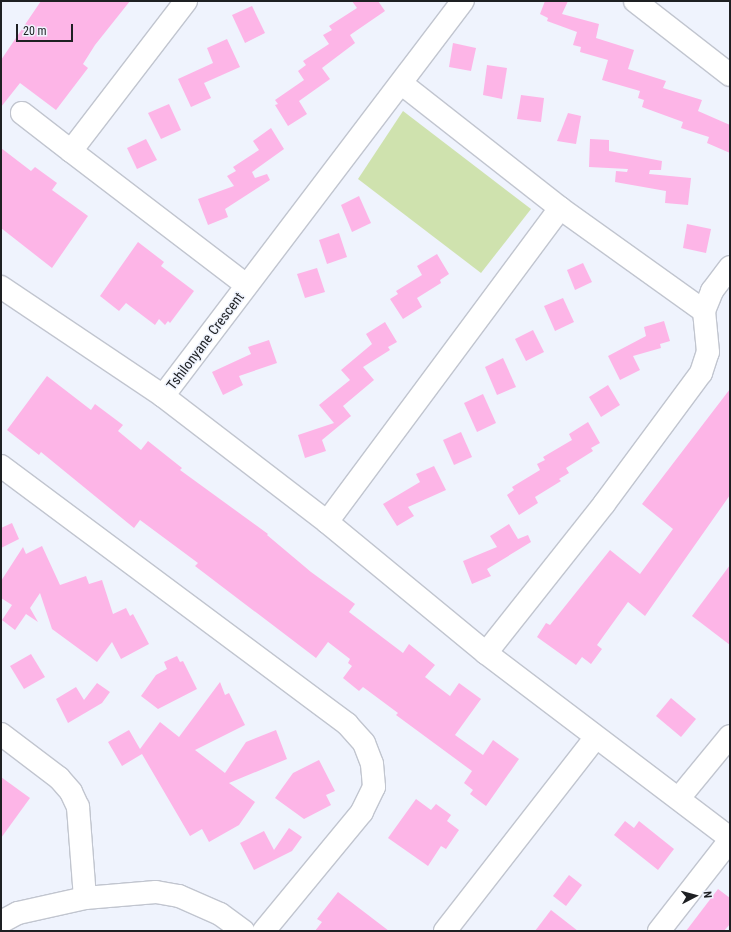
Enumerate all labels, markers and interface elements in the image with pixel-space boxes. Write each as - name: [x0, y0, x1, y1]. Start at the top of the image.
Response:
- scale bar: [18, 16, 75, 42]
- text: 20 m: [23, 24, 47, 38]
- street label: Tshilonyane Crescent: [163, 289, 247, 393]
- north arrow: [675, 876, 715, 916]
- text: N: [701, 891, 714, 899]

